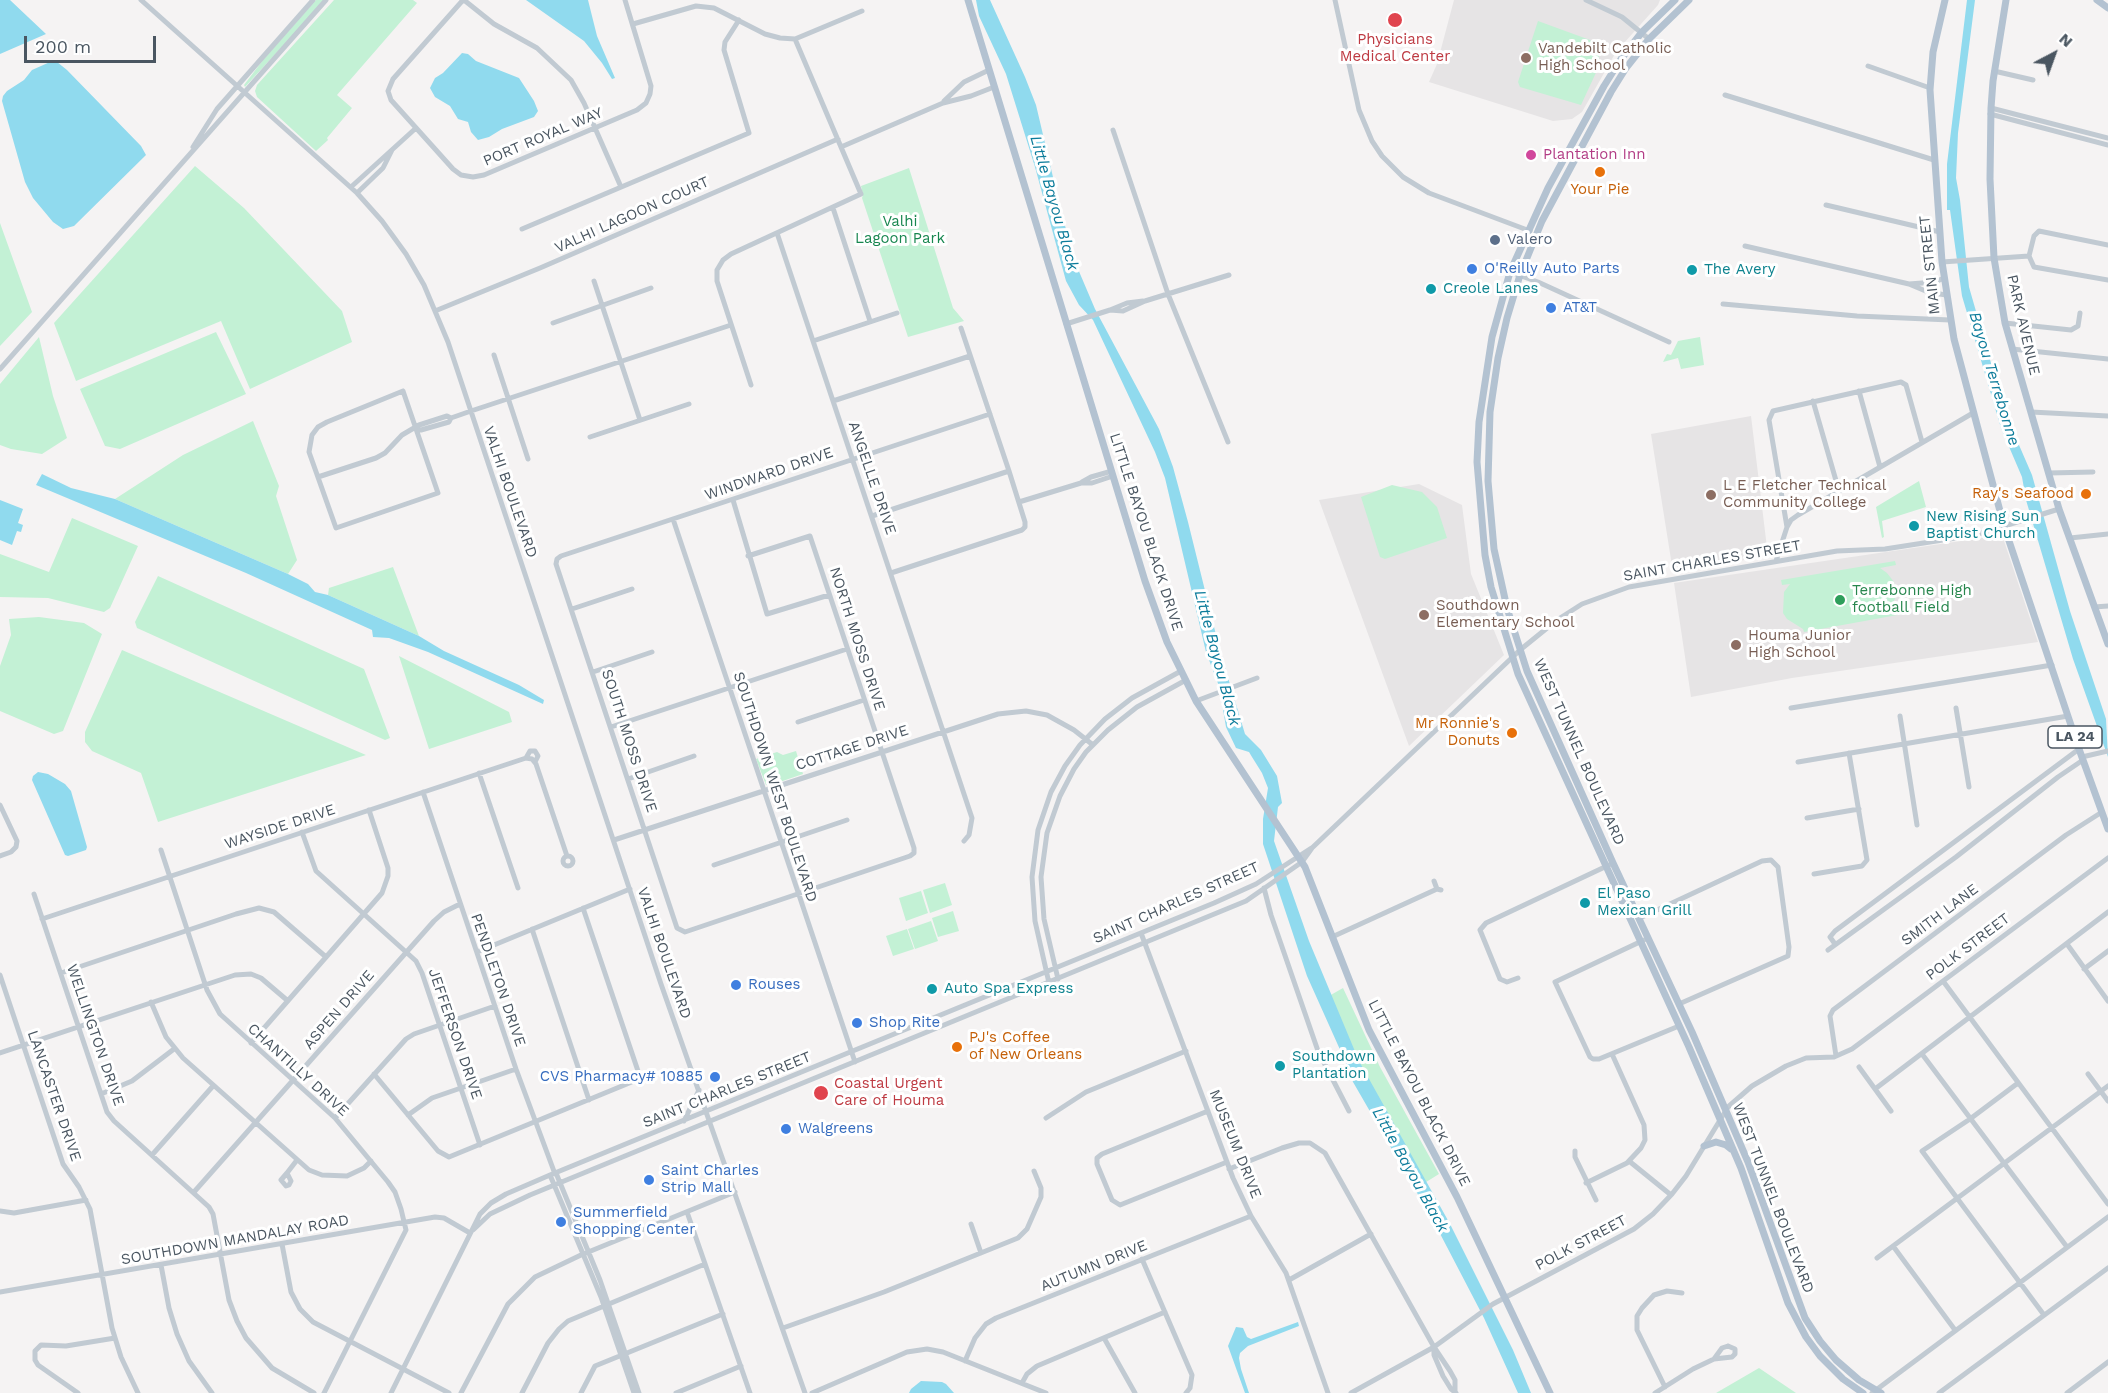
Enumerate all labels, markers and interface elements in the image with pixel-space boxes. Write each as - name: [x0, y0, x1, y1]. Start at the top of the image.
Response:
- marker: Physicians Medical Center: [1386, 11, 1404, 29]
- scale bar: [27, 24, 159, 62]
- north arrow: [2024, 24, 2084, 84]
- text: N: [2055, 29, 2077, 51]
- place label: Physicians Medical Center: [1340, 31, 1450, 66]
- text: 200 m: [35, 36, 91, 57]
- place label: Vandebilt Catholic High School: [1538, 40, 1672, 75]
- marker: Vandebilt Catholic High School: [1519, 51, 1533, 65]
- street label: PORT ROYAL WAY: [481, 104, 605, 170]
- water label: Little Bayou Black: [1026, 133, 1082, 273]
- place label: Plantation Inn: [1543, 146, 1645, 164]
- marker: Plantation Inn: [1524, 148, 1538, 162]
- marker: Your Pie: [1593, 165, 1607, 179]
- street label: VALHI LAGOON COURT: [552, 173, 712, 257]
- place label: Your Pie: [1571, 181, 1629, 199]
- park label: Valhi Lagoon Park: [855, 213, 945, 248]
- street label: MAIN STREET: [1916, 214, 1944, 316]
- place label: Valero: [1507, 231, 1552, 249]
- marker: Valero: [1488, 233, 1502, 247]
- place label: O'Reilly Auto Parts: [1484, 260, 1620, 278]
- place label: The Avery: [1704, 261, 1776, 279]
- marker: O'Reilly Auto Parts: [1465, 262, 1479, 276]
- marker: The Avery: [1685, 263, 1699, 277]
- street label: PARK AVENUE: [2003, 273, 2043, 377]
- place label: Creole Lanes: [1443, 280, 1538, 298]
- marker: Creole Lanes: [1424, 282, 1438, 296]
- place label: AT&T: [1563, 299, 1597, 317]
- marker: AT&T: [1544, 301, 1558, 315]
- water label: Bayou Terrebonne: [1964, 310, 2024, 448]
- street label: ANGELLE DRIVE: [844, 419, 900, 537]
- street label: VALHI BOULEVARD: [479, 424, 541, 560]
- street label: LITTLE BAYOU BLACK DRIVE: [1105, 431, 1187, 633]
- street label: WINDWARD DRIVE: [702, 444, 836, 504]
- place label: L E Fletcher Technical Community College: [1723, 477, 1886, 512]
- place label: Ray's Seafood: [1972, 485, 2074, 503]
- marker: Ray's Seafood: [2079, 487, 2093, 501]
- marker: L E Fletcher Technical Community College: [1704, 488, 1718, 502]
- place label: New Rising Sun Baptist Church: [1926, 508, 2039, 543]
- marker: New Rising Sun Baptist Church: [1907, 519, 1921, 533]
- street label: SAINT CHARLES STREET: [1622, 537, 1802, 585]
- street label: NORTH MOSS DRIVE: [825, 565, 889, 713]
- place label: Terrebonne High football Field: [1852, 582, 1972, 617]
- water label: Little Bayou Black: [1190, 588, 1244, 728]
- marker: Terrebonne High football Field: [1833, 593, 1847, 607]
- place label: Southdown Elementary School: [1436, 597, 1575, 632]
- marker: Southdown Elementary School: [1417, 608, 1431, 622]
- place label: Houma Junior High School: [1748, 627, 1851, 662]
- marker: Houma Junior High School: [1729, 638, 1743, 652]
- street label: WEST TUNNEL BOULEVARD: [1530, 656, 1628, 848]
- street label: SOUTH MOSS DRIVE: [597, 667, 661, 815]
- street label: SOUTHDOWN WEST BOULEVARD: [729, 670, 821, 904]
- place label: Mr Ronnie's Donuts: [1415, 715, 1500, 750]
- street label: COTTAGE DRIVE: [793, 721, 911, 775]
- marker: Mr Ronnie's Donuts: [1505, 726, 1519, 740]
- road number: LA 24: [2048, 726, 2102, 748]
- street label: WAYSIDE DRIVE: [222, 801, 338, 853]
- street label: SAINT CHARLES STREET: [1090, 858, 1262, 948]
- street label: SMITH LANE: [1898, 880, 1982, 950]
- street label: VALHI BOULEVARD: [633, 885, 695, 1021]
- place label: El Paso Mexican Grill: [1597, 885, 1691, 920]
- marker: El Paso Mexican Grill: [1578, 896, 1592, 910]
- street label: POLK STREET: [1922, 910, 2014, 984]
- street label: PENDLETON DRIVE: [467, 911, 529, 1049]
- street label: WELLINGTON DRIVE: [62, 962, 128, 1108]
- street label: JEFFERSON DRIVE: [424, 966, 486, 1102]
- street label: ASPEN DRIVE: [300, 967, 378, 1053]
- place label: Rouses: [748, 976, 800, 994]
- marker: Rouses: [729, 978, 743, 992]
- place label: Auto Spa Express: [944, 980, 1073, 998]
- marker: Auto Spa Express: [925, 982, 939, 996]
- street label: LITTLE BAYOU BLACK DRIVE: [1364, 997, 1474, 1189]
- place label: Shop Rite: [869, 1014, 940, 1032]
- marker: Shop Rite: [850, 1016, 864, 1030]
- street label: CHANTILLY DRIVE: [244, 1020, 352, 1120]
- street label: LANCASTER DRIVE: [23, 1028, 85, 1164]
- place label: PJ's Coffee of New Orleans: [969, 1029, 1082, 1064]
- marker: PJ's Coffee of New Orleans: [950, 1040, 964, 1054]
- street label: SAINT CHARLES STREET: [640, 1048, 814, 1132]
- place label: Southdown Plantation: [1292, 1048, 1375, 1083]
- marker: Southdown Plantation: [1273, 1059, 1287, 1073]
- place label: CVS Pharmacy# 10885: [540, 1068, 703, 1086]
- marker: CVS Pharmacy# 10885: [708, 1070, 722, 1084]
- place label: Coastal Urgent Care of Houma: [834, 1075, 944, 1110]
- marker: Coastal Urgent Care of Houma: [812, 1084, 830, 1102]
- street label: MUSEUM DRIVE: [1205, 1087, 1265, 1201]
- street label: WEST TUNNEL BOULEVARD: [1728, 1100, 1818, 1296]
- water label: Little Bayou Black: [1368, 1104, 1452, 1236]
- place label: Walgreens: [798, 1120, 873, 1138]
- marker: Walgreens: [779, 1122, 793, 1136]
- place label: Saint Charles Strip Mall: [661, 1162, 759, 1197]
- marker: Saint Charles Strip Mall: [642, 1173, 656, 1187]
- place label: Summerfield Shopping Center: [573, 1204, 695, 1239]
- street label: SOUTHDOWN MANDALAY ROAD: [120, 1211, 350, 1269]
- street label: POLK STREET: [1532, 1211, 1630, 1275]
- marker: Summerfield Shopping Center: [554, 1215, 568, 1229]
- street label: AUTUMN DRIVE: [1038, 1236, 1150, 1296]

